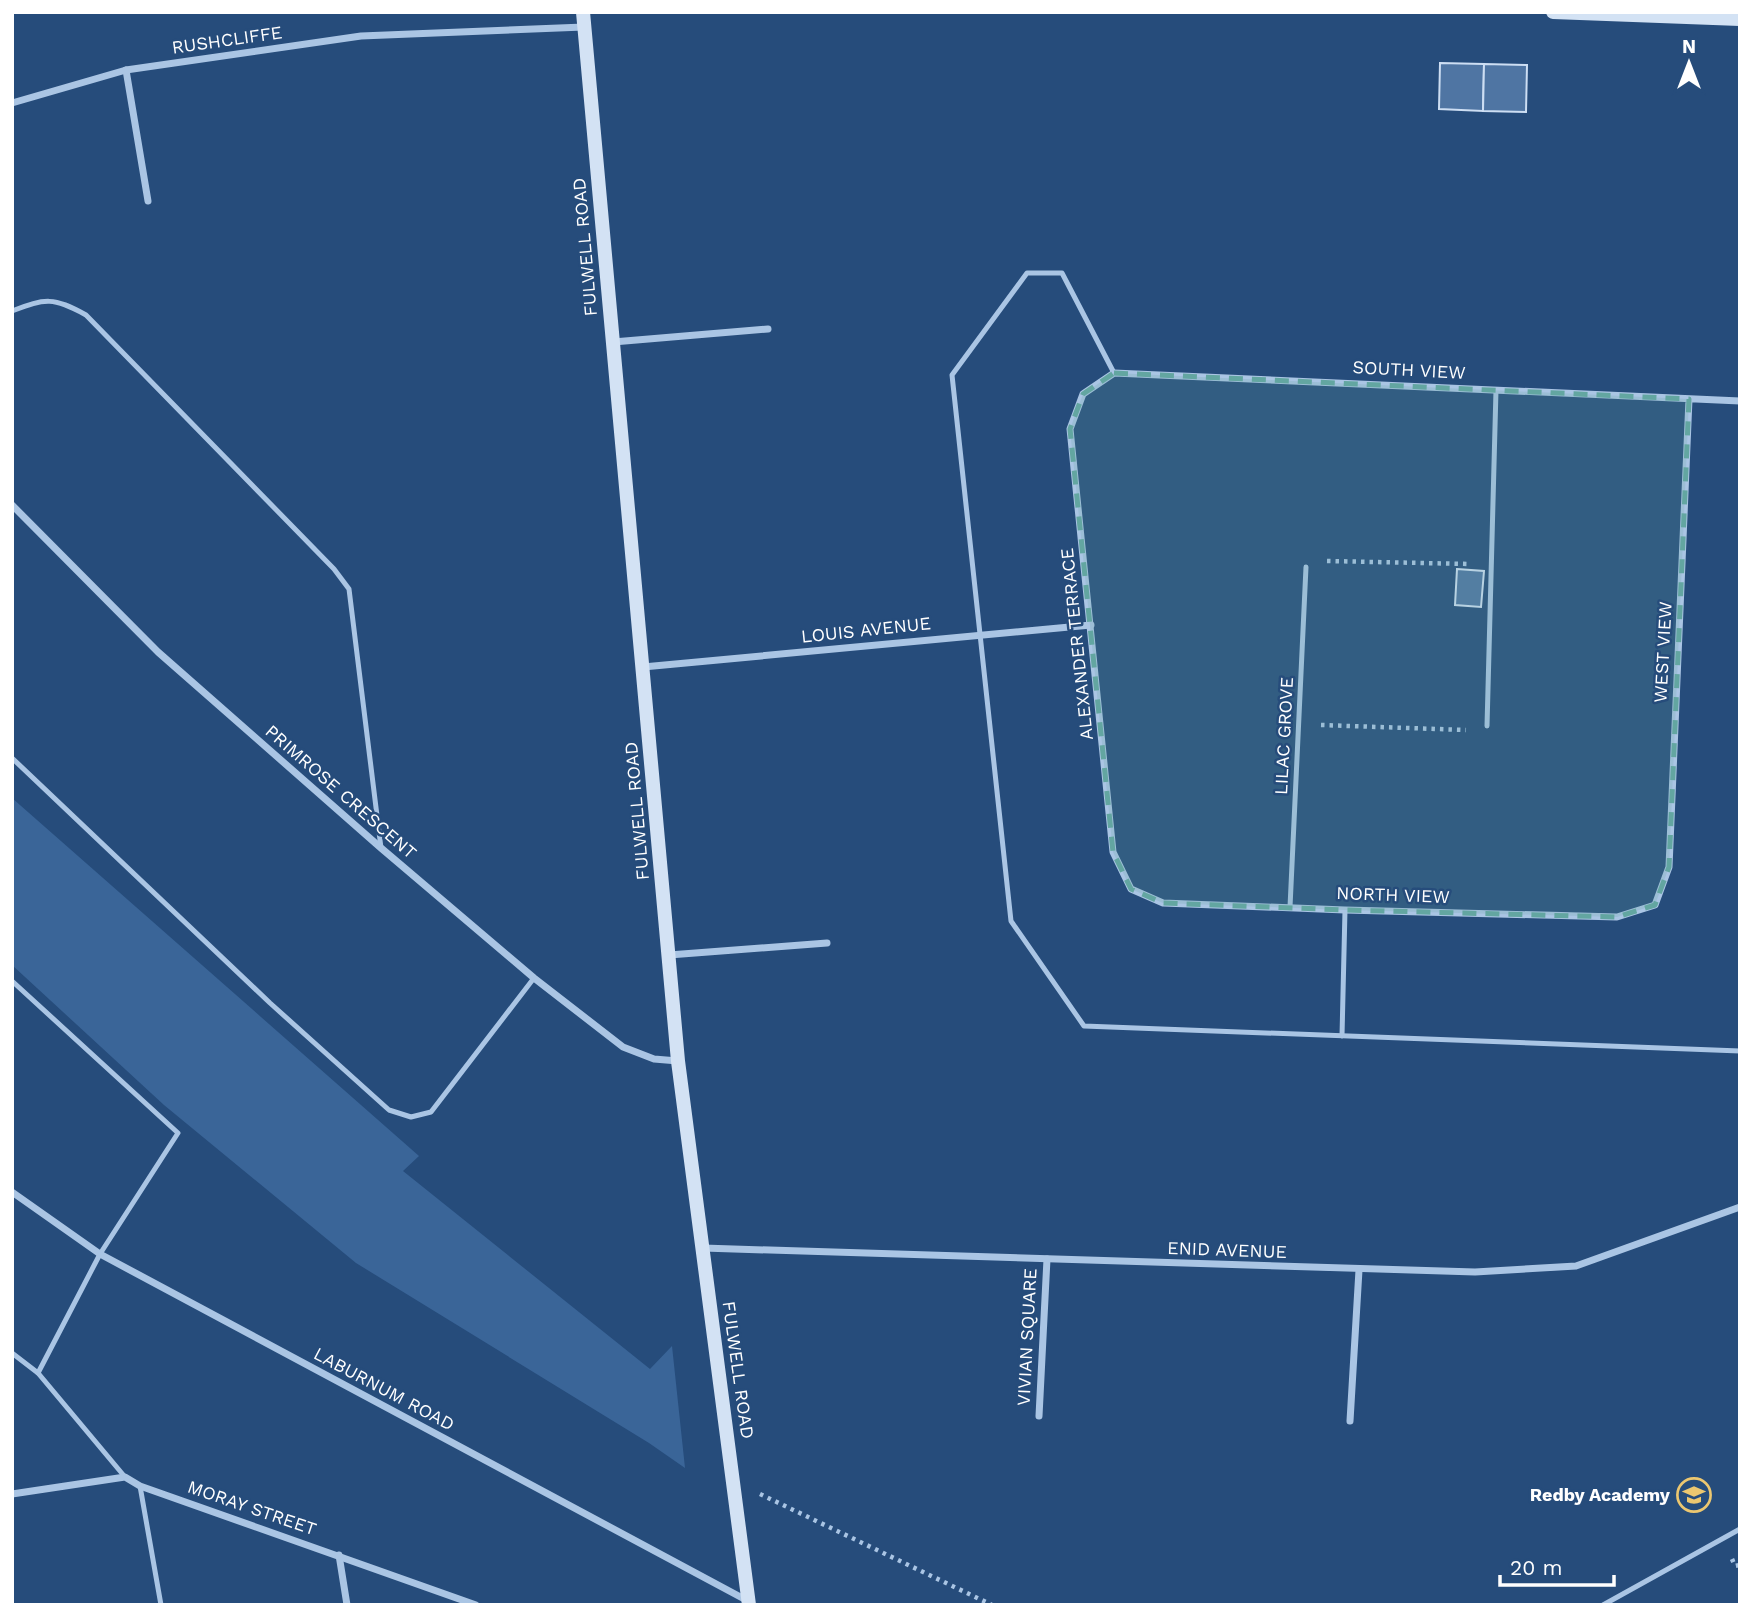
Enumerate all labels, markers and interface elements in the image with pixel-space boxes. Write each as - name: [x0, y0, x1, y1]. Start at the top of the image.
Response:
- street label: RUSHCLIFFE: [170, 21, 284, 58]
- north arrow: [1654, 28, 1724, 98]
- text: N: [1682, 35, 1696, 58]
- street label: FULWELL ROAD: [568, 177, 601, 317]
- street label: SOUTH VIEW: [1352, 356, 1466, 383]
- street label: ALEXANDER TERRACE: [1056, 547, 1097, 741]
- street label: WEST VIEW: [1649, 601, 1676, 703]
- street label: LOUIS AVENUE: [800, 612, 932, 647]
- street label: LILAC GROVE: [1270, 676, 1297, 795]
- street label: PRIMROSE CRESCENT: [261, 720, 421, 863]
- street label: FULWELL ROAD: [620, 741, 653, 881]
- street label: NORTH VIEW: [1336, 882, 1450, 907]
- street label: ENID AVENUE: [1167, 1237, 1287, 1262]
- street label: VIVIAN SQUARE: [1012, 1268, 1041, 1406]
- street label: FULWELL ROAD: [718, 1300, 759, 1440]
- street label: LABURNUM ROAD: [310, 1343, 458, 1435]
- street label: MORAY STREET: [185, 1476, 319, 1539]
- school or university icon: Redby Academy: [1675, 1476, 1713, 1514]
- place label: Redby Academy: [1530, 1484, 1671, 1505]
- scale bar: [1500, 1544, 1614, 1588]
- text: 20 m: [1510, 1555, 1562, 1580]

